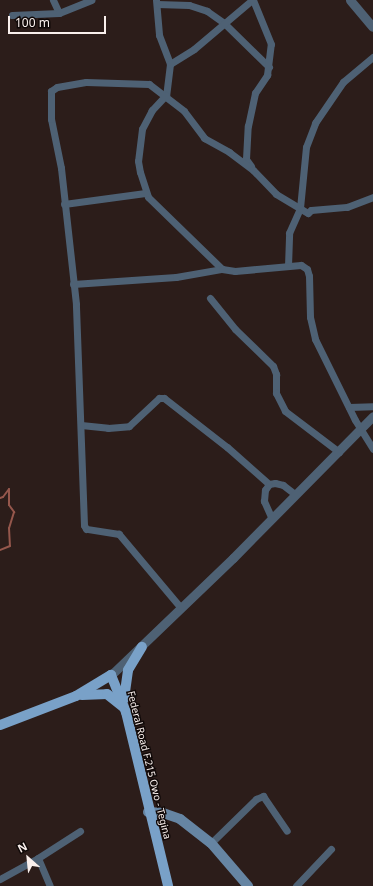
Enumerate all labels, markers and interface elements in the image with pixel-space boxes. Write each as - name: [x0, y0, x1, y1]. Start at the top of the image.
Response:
- scale bar: [10, 8, 108, 34]
- text: 100 m: [15, 14, 50, 31]
- street label: Federal Road F.215 Owo - Tegina: [125, 690, 173, 840]
- north arrow: [8, 838, 48, 878]
- text: N: [15, 838, 30, 856]

